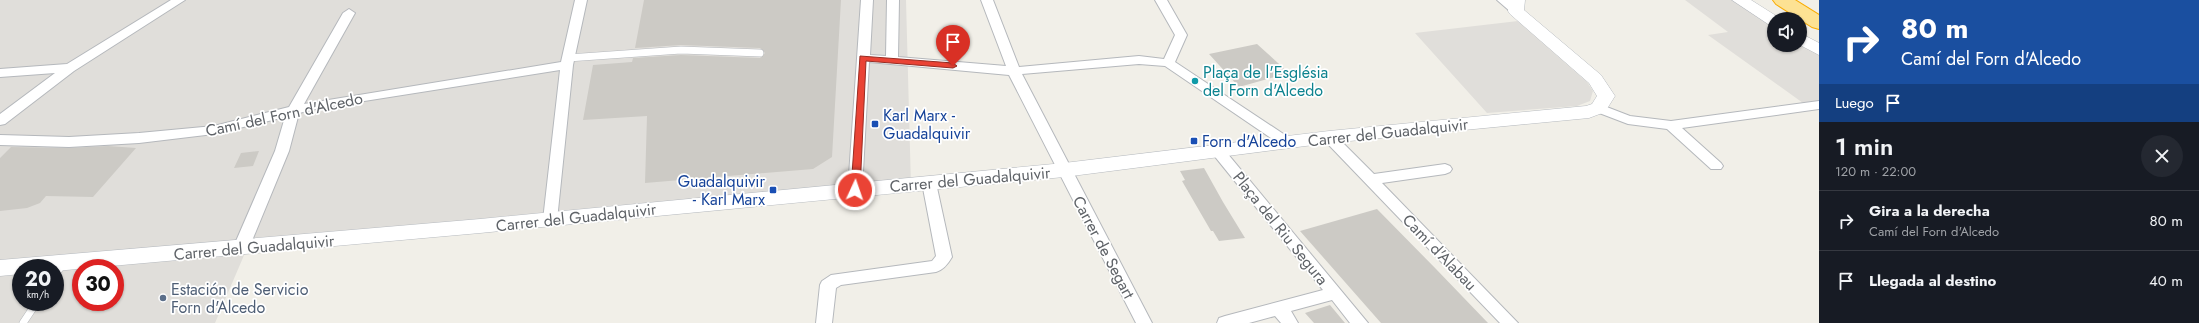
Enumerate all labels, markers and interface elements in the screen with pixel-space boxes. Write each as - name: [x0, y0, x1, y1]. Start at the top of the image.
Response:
- text: 80 m: [1901, 8, 1968, 49]
- map controls: [1767, 12, 1807, 52]
- button: sound: [1767, 12, 1807, 52]
- icon: right: [1835, 16, 1887, 68]
- pin: [936, 25, 970, 66]
- icon: arrive: [942, 31, 964, 53]
- text: Camí del Forn d'Alcedo: [1901, 46, 2081, 72]
- place label: Plaça de l'Església del Forn d'Alcedo: [1203, 61, 1328, 102]
- marker: Plaça de l'Església del Forn d'Alcedo: [1190, 76, 1200, 86]
- street label: Camí del Forn d'Alcedo: [203, 87, 365, 142]
- text: Luego: [1835, 92, 1874, 114]
- icon: arrive: [1882, 92, 1904, 114]
- place label: Karl Marx - Guadalquivir: [883, 104, 971, 145]
- street label: Carrer del Guadalquivir: [1307, 113, 1470, 152]
- marker: Karl Marx - Guadalquivir: [870, 119, 880, 129]
- text: 1 min: [1835, 129, 1893, 164]
- place label: Forn d'Alcedo: [1202, 130, 1296, 153]
- button: close: [2141, 135, 2183, 177]
- marker: Forn d'Alcedo: [1189, 136, 1199, 146]
- street label: Carrer del Guadalquivir: [889, 161, 1052, 198]
- text: 120 m · 22:00: [1835, 162, 1916, 181]
- street label: Plaça del Riu Segura: [1228, 167, 1334, 290]
- position arrow: [834, 169, 876, 211]
- place label: Guadalquivir - Karl Marx: [678, 170, 765, 211]
- marker: Guadalquivir - Karl Marx: [768, 185, 778, 195]
- street label: Carrer de Segart: [1067, 192, 1140, 303]
- street label: Carrer del Guadalquivir: [495, 198, 658, 237]
- text: Gira a la derecha: [1869, 200, 1990, 222]
- street label: Camí d'Alabau: [1397, 209, 1482, 296]
- icon: right: [1835, 210, 1857, 232]
- text: 80 m: [2150, 210, 2183, 232]
- text: Camí del Forn d'Alcedo: [1869, 222, 1999, 241]
- street label: Carrer del Guadalquivir: [173, 229, 336, 266]
- speed limit sign: 30: [72, 259, 124, 311]
- text: 20: [25, 265, 51, 294]
- icon: arrive: [1835, 270, 1857, 292]
- text: Llegada al destino: [1869, 270, 1996, 292]
- text: 40 m: [2149, 270, 2183, 292]
- place label: Estación de Servicio Forn d'Alcedo: [171, 278, 309, 319]
- text: km/h: [27, 287, 49, 302]
- marker: Estación de Servicio Forn d'Alcedo: [158, 293, 168, 303]

